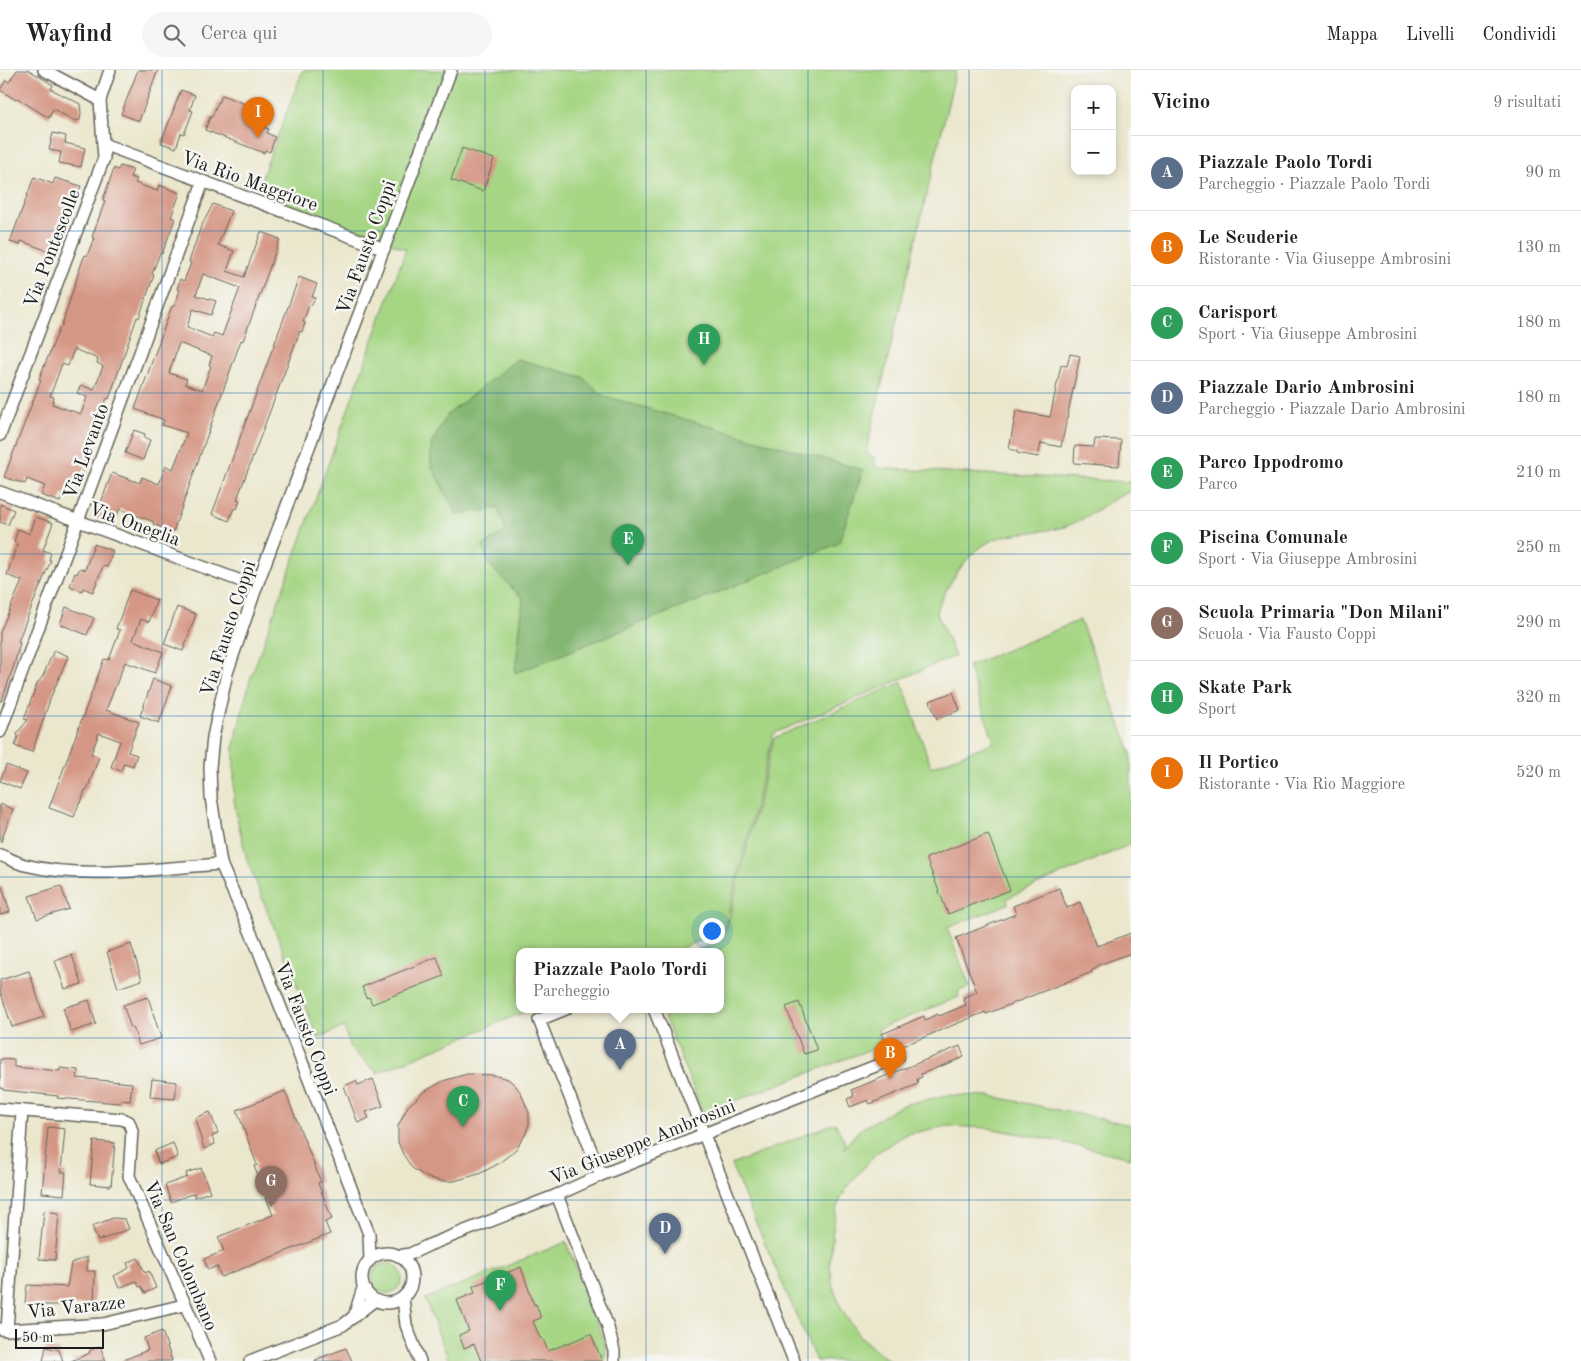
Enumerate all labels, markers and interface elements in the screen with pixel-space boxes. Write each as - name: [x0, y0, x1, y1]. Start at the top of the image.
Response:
- search box: [142, 12, 492, 57]
- icon: search: [160, 21, 188, 49]
- text: Wayfind: [25, 23, 112, 47]
- text: Cerca qui: [200, 25, 277, 44]
- text: Mappa: [1326, 26, 1378, 44]
- text: Livelli: [1406, 26, 1454, 44]
- text: Condividi: [1482, 26, 1556, 44]
- map controls: [1071, 85, 1116, 175]
- button: +: [1071, 85, 1116, 130]
- text: Vicino: [1151, 92, 1210, 113]
- text: 9 risultati: [1493, 95, 1561, 111]
- pin: I: [242, 97, 274, 138]
- button: −: [1071, 130, 1116, 175]
- street label: Via Rio Maggiore: [178, 149, 320, 216]
- text: Piazzale Paolo Tordi: [1198, 154, 1372, 173]
- text: A: [1161, 165, 1173, 181]
- text: 90 m: [1525, 165, 1561, 181]
- text: Parcheggio · Piazzale Paolo Tordi: [1198, 177, 1430, 193]
- street label: Via Fausto Coppi: [334, 178, 400, 318]
- street label: Via Pontescolle: [22, 187, 85, 311]
- text: Le Scuderie: [1198, 229, 1298, 248]
- text: B: [1161, 240, 1173, 256]
- text: 130 m: [1516, 240, 1561, 256]
- text: Ristorante · Via Giuseppe Ambrosini: [1198, 252, 1451, 268]
- text: Carisport: [1198, 304, 1277, 323]
- text: C: [1162, 315, 1172, 331]
- text: 180 m: [1516, 315, 1561, 331]
- pin: H: [688, 324, 720, 365]
- text: Sport · Via Giuseppe Ambrosini: [1198, 327, 1417, 343]
- text: Piazzale Dario Ambrosini: [1198, 379, 1415, 398]
- text: D: [1161, 390, 1173, 406]
- text: 180 m: [1516, 390, 1561, 406]
- street label: Via Levanto: [61, 401, 113, 502]
- text: Parcheggio · Piazzale Dario Ambrosini: [1198, 402, 1465, 418]
- text: Parco Ippodromo: [1198, 454, 1344, 473]
- text: E: [1161, 465, 1173, 481]
- text: 210 m: [1516, 465, 1561, 481]
- text: Parco: [1198, 477, 1238, 493]
- street label: Via Oneglia: [86, 500, 183, 551]
- pin: E: [612, 524, 644, 565]
- text: Piscina Comunale: [1198, 529, 1348, 548]
- text: F: [1162, 540, 1172, 556]
- text: 250 m: [1516, 540, 1561, 556]
- text: Sport · Via Giuseppe Ambrosini: [1198, 552, 1417, 568]
- street label: Via Fausto Coppi: [198, 559, 260, 699]
- text: Scuola Primaria "Don Milani": [1198, 604, 1450, 623]
- text: G: [1161, 615, 1173, 631]
- text: 290 m: [1516, 615, 1561, 631]
- text: Scuola · Via Fausto Coppi: [1198, 627, 1376, 643]
- text: Skate Park: [1198, 679, 1292, 698]
- text: H: [1160, 690, 1174, 706]
- text: 320 m: [1516, 690, 1561, 706]
- text: Sport: [1198, 702, 1236, 718]
- text: Il Portico: [1198, 754, 1279, 773]
- text: I: [1163, 765, 1171, 781]
- text: 520 m: [1516, 765, 1561, 781]
- text: Ristorante · Via Rio Maggiore: [1198, 777, 1405, 793]
- your location: [699, 918, 725, 944]
- popup: [516, 948, 724, 1013]
- street label: Via Fausto Coppi: [270, 959, 339, 1098]
- text: Piazzale Paolo Tordi: [533, 961, 707, 980]
- text: Parcheggio: [533, 984, 610, 1000]
- pin: A: [604, 1029, 636, 1070]
- pin: B: [874, 1038, 906, 1079]
- pin: C: [447, 1086, 479, 1127]
- street label: Via Giuseppe Ambrosini: [547, 1097, 739, 1189]
- pin: G: [255, 1166, 287, 1207]
- street label: Via San Colombano: [139, 1178, 220, 1334]
- pin: D: [649, 1213, 681, 1254]
- pin: F: [484, 1270, 516, 1311]
- street label: Via Varazze: [26, 1294, 126, 1323]
- scale bar: [15, 1326, 104, 1349]
- text: 50 m: [22, 1331, 53, 1345]

